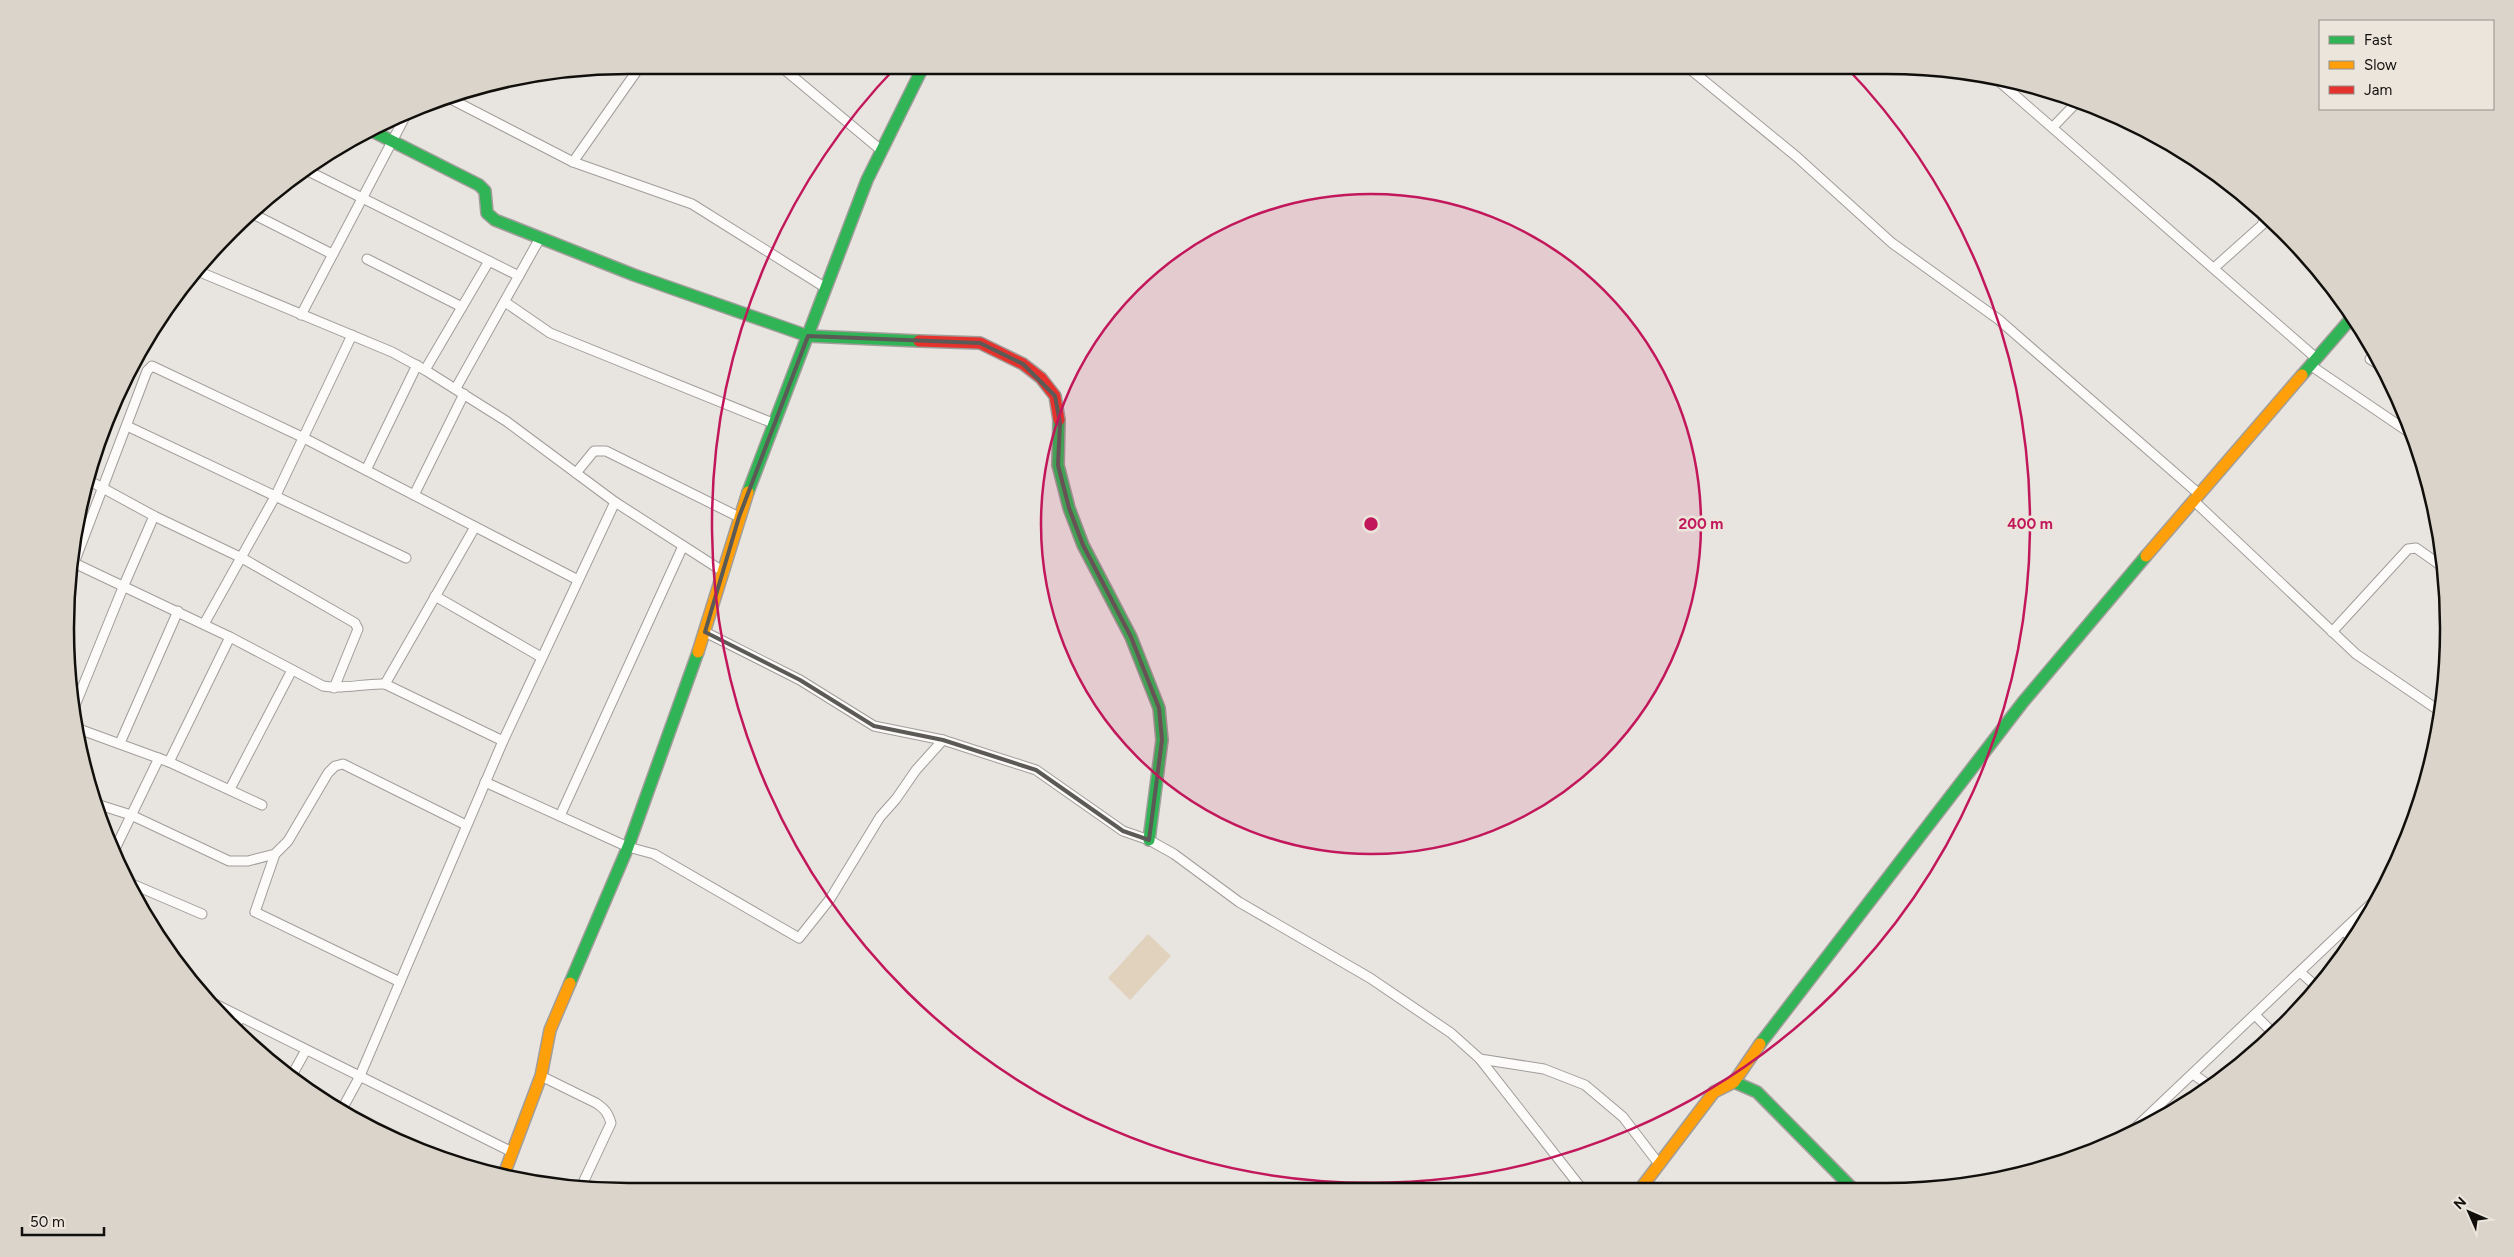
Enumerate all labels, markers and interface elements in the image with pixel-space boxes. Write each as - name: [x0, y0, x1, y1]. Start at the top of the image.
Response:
- legend: [2319, 20, 2494, 110]
- text: Fast: [2364, 31, 2393, 49]
- text: Slow: [2364, 56, 2397, 74]
- text: Jam: [2364, 81, 2392, 99]
- centre of rings: [1362, 515, 1380, 533]
- text: 200 m: [1679, 515, 1723, 533]
- text: 400 m: [2007, 515, 2053, 533]
- north arrow: [2444, 1187, 2494, 1237]
- text: N: [2450, 1193, 2470, 1213]
- scale bar: [22, 1204, 105, 1236]
- text: 50 m: [30, 1213, 65, 1231]

